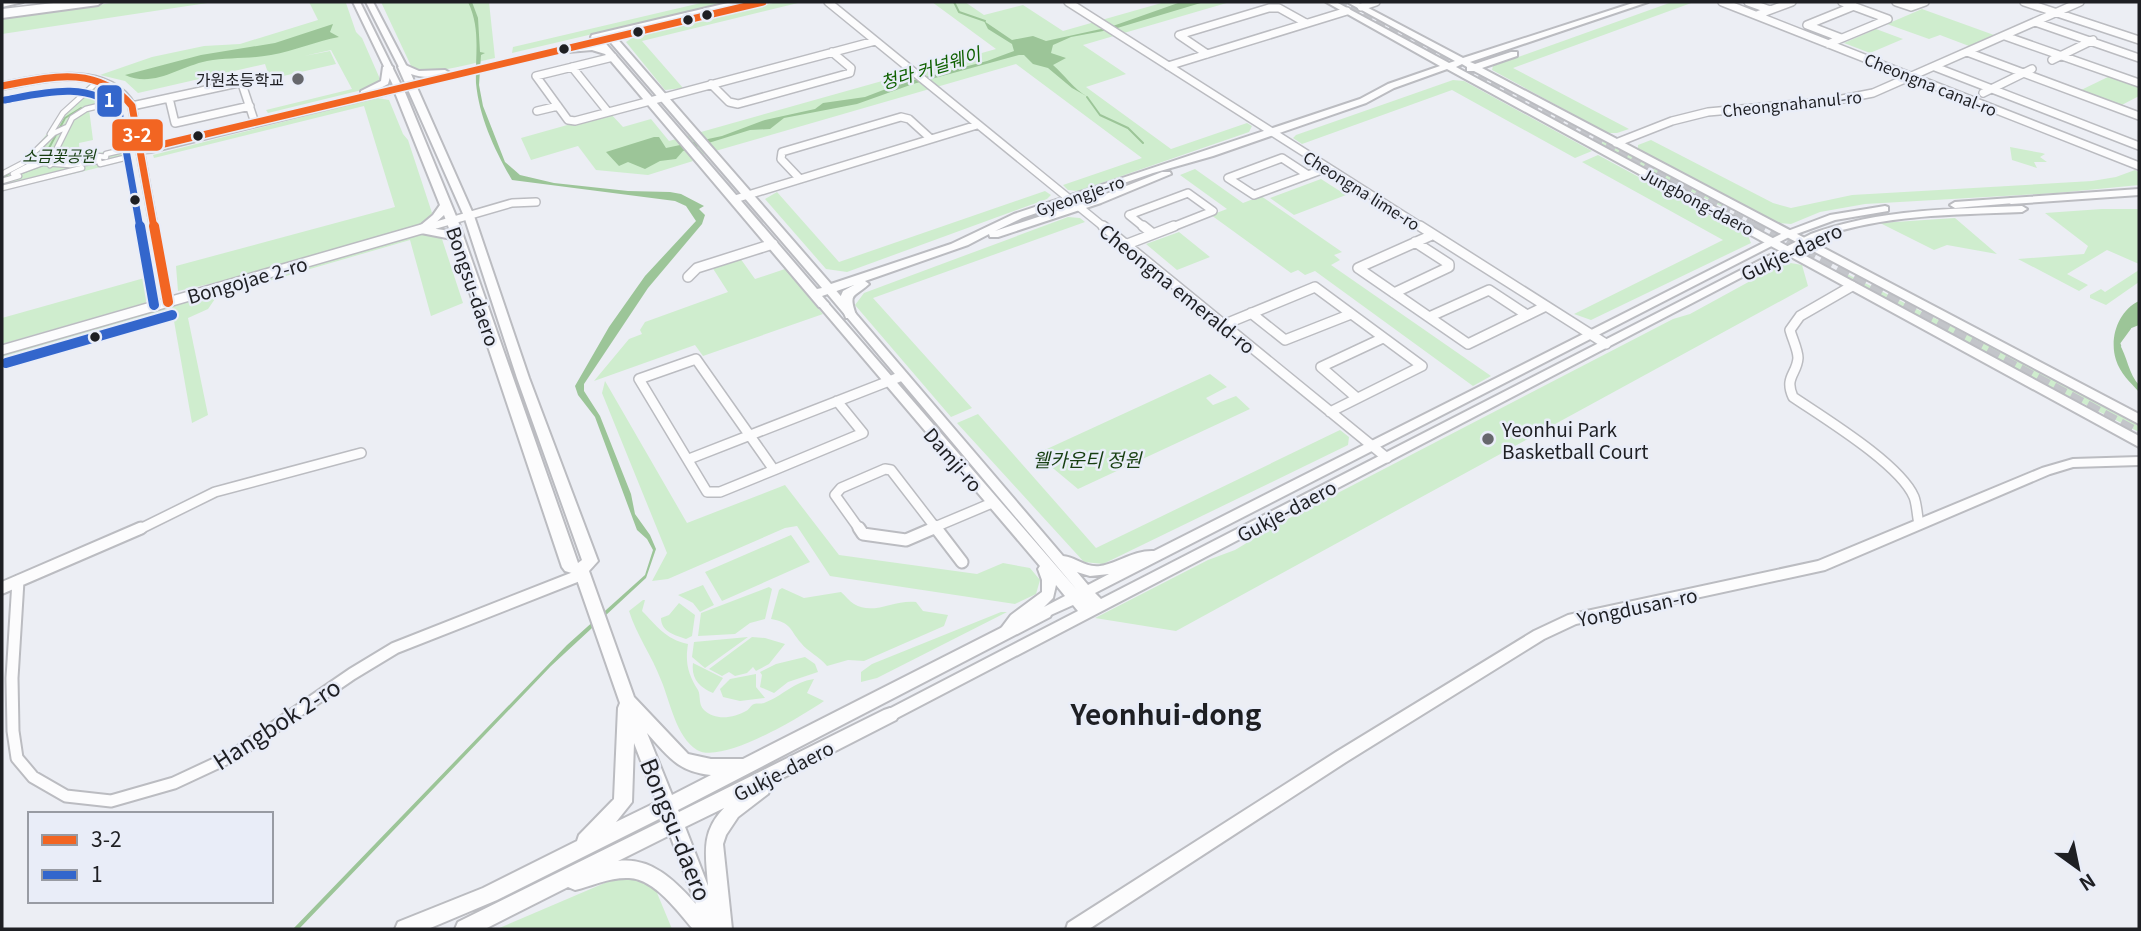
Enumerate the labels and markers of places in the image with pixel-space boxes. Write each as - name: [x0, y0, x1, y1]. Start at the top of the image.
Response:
- unlabelled marker: [700, 8, 714, 22]
- unlabelled marker: [681, 13, 695, 27]
- unlabelled marker: [631, 25, 645, 39]
- unlabelled marker: [557, 42, 571, 56]
- place label: 가원초등학교: [196, 67, 284, 91]
- marker: 가원초등학교: [290, 71, 306, 87]
- unlabelled marker: [191, 129, 205, 143]
- unlabelled marker: [128, 193, 142, 207]
- unlabelled marker: [88, 330, 102, 344]
- place label: Yeonhui Park Basketball Court: [1501, 415, 1648, 464]
- marker: Yeonhui Park Basketball Court: [1480, 431, 1496, 447]

